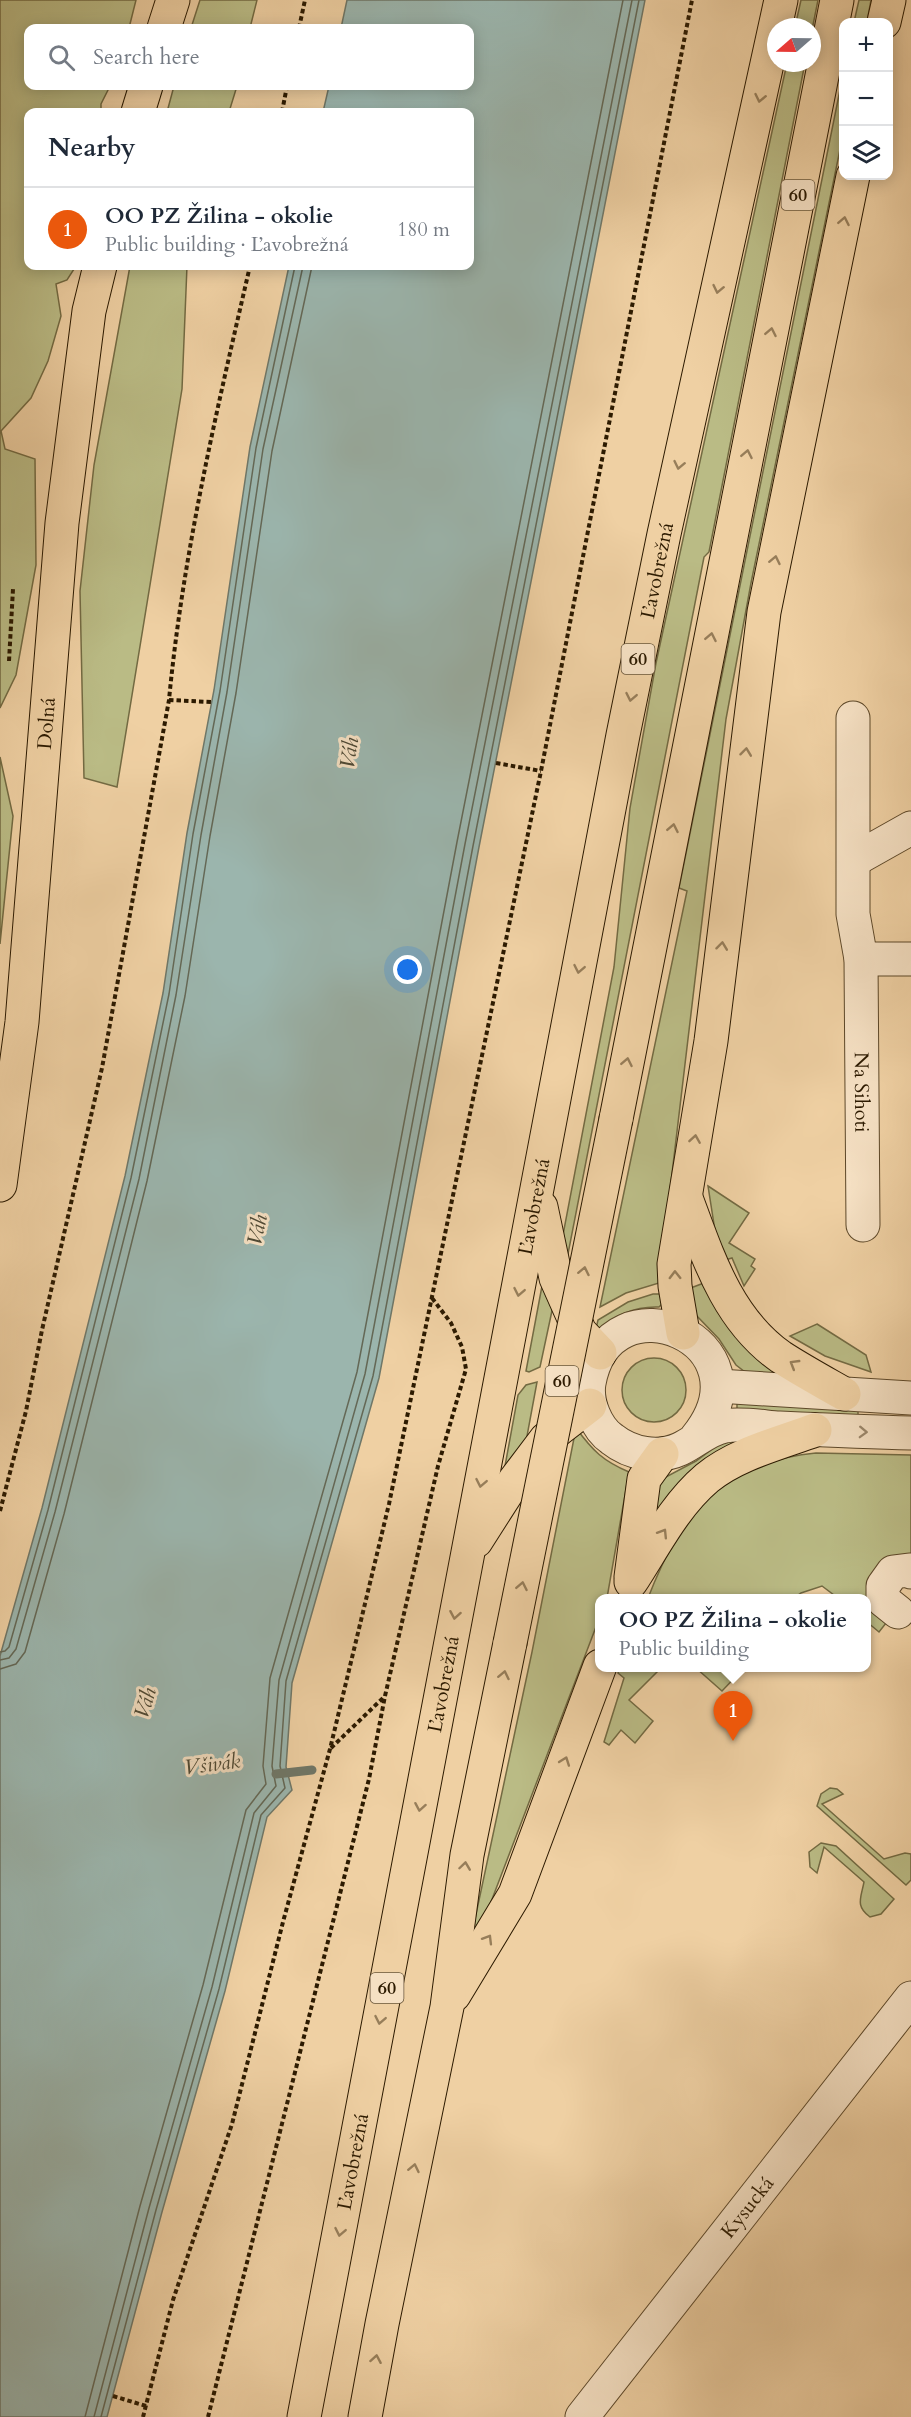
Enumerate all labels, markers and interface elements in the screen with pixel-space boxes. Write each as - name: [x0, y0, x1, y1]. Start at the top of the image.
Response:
- north arrow: [767, 18, 821, 72]
- map controls: [839, 18, 893, 180]
- button: +: [839, 18, 893, 72]
- search box: [24, 24, 474, 90]
- icon: search: [45, 41, 78, 74]
- text: Search here: [93, 42, 200, 72]
- button: −: [839, 72, 893, 126]
- one-way arrow: [754, 93, 767, 103]
- button: layers: [839, 126, 893, 180]
- text: Nearby: [48, 130, 136, 165]
- road number: 60: [782, 180, 814, 210]
- text: OO PZ Žilina - okolie: [105, 201, 333, 231]
- text: 1: [62, 216, 73, 243]
- text: 180 m: [397, 216, 450, 243]
- one-way arrow: [837, 216, 850, 226]
- text: Public building · Ľavobrežná: [105, 231, 349, 258]
- one-way arrow: [712, 283, 725, 293]
- one-way arrow: [764, 327, 777, 337]
- one-way arrow: [740, 450, 753, 460]
- one-way arrow: [673, 460, 686, 470]
- street label: Ľavobrežná: [634, 519, 680, 621]
- one-way arrow: [767, 555, 780, 565]
- one-way arrow: [704, 632, 717, 642]
- road number: 60: [622, 644, 654, 674]
- one-way arrow: [625, 692, 638, 702]
- street label: Dolná: [31, 696, 62, 751]
- water label: Váh: [333, 735, 366, 771]
- one-way arrow: [740, 748, 752, 757]
- one-way arrow: [666, 824, 679, 834]
- one-way arrow: [716, 941, 728, 951]
- your location: [393, 955, 422, 984]
- one-way arrow: [573, 963, 586, 973]
- street label: Na Sihoti: [848, 1052, 875, 1133]
- one-way arrow: [620, 1057, 633, 1067]
- one-way arrow: [688, 1134, 701, 1144]
- street label: Ľavobrežná: [512, 1156, 556, 1257]
- water label: Váh: [240, 1212, 275, 1249]
- one-way arrow: [577, 1266, 590, 1276]
- one-way arrow: [668, 1270, 681, 1279]
- one-way arrow: [513, 1287, 526, 1297]
- one-way arrow: [790, 1360, 800, 1372]
- road number: 60: [546, 1366, 578, 1396]
- one-way arrow: [859, 1425, 868, 1438]
- one-way arrow: [475, 1478, 488, 1488]
- one-way arrow: [656, 1529, 668, 1539]
- one-way arrow: [515, 1581, 528, 1591]
- popup: [595, 1594, 871, 1672]
- text: OO PZ Žilina - okolie: [619, 1605, 847, 1635]
- one-way arrow: [449, 1610, 462, 1620]
- street label: Ľavobrežná: [421, 1633, 466, 1735]
- text: Public building: [619, 1635, 749, 1662]
- one-way arrow: [497, 1670, 510, 1680]
- water label: Váh: [127, 1684, 164, 1722]
- pin: 1: [714, 1692, 752, 1741]
- water label: Všivák: [182, 1747, 243, 1782]
- one-way arrow: [557, 1756, 570, 1767]
- one-way arrow: [414, 1802, 427, 1812]
- one-way arrow: [459, 1861, 471, 1870]
- one-way arrow: [480, 1935, 492, 1945]
- road number: 60: [370, 1973, 404, 2003]
- one-way arrow: [374, 2014, 387, 2024]
- street label: Ľavobrežná: [331, 2111, 375, 2212]
- one-way arrow: [407, 2163, 420, 2173]
- street label: Kysucká: [715, 2171, 780, 2244]
- one-way arrow: [334, 2226, 347, 2236]
- one-way arrow: [369, 2355, 381, 2364]

